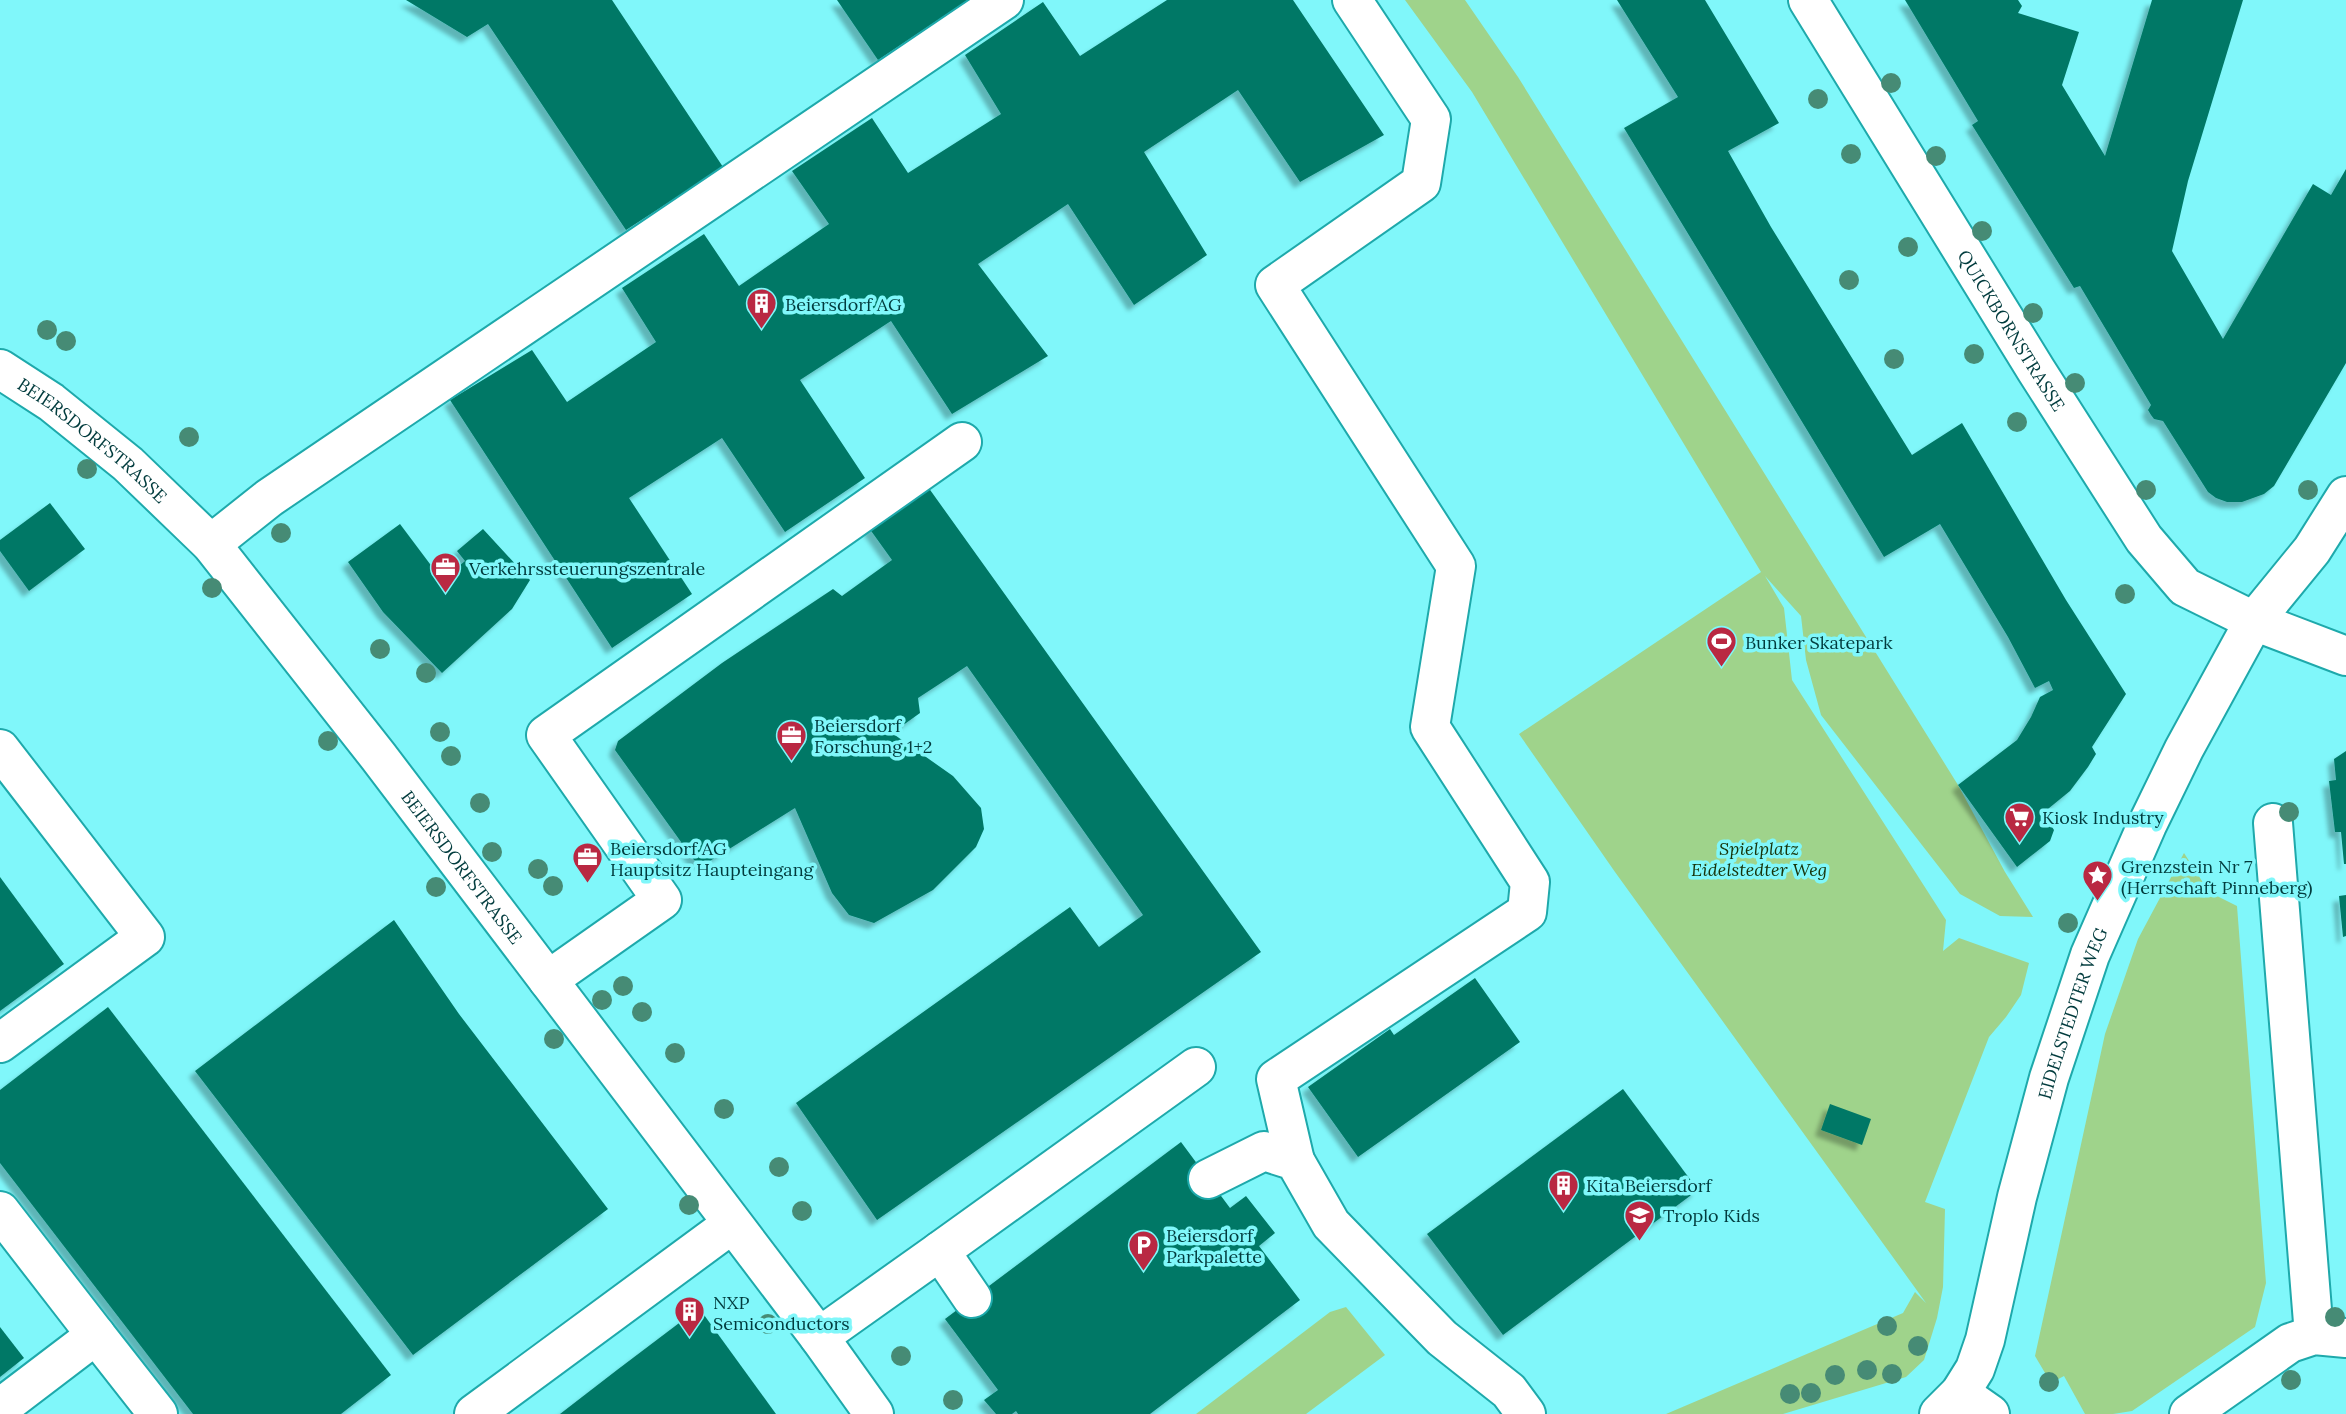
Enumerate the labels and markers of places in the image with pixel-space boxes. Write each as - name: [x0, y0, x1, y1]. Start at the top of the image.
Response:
- building icon: Beiersdorf AG: [745, 287, 779, 331]
- place label: Beiersdorf AG: [785, 293, 902, 316]
- office icon: Verkehrssteuerungszentrale: [429, 551, 463, 595]
- place label: Verkehrssteuerungszentrale: [468, 557, 705, 580]
- sports icon: Bunker Skatepark: [1705, 625, 1739, 669]
- place label: Bunker Skatepark: [1745, 631, 1893, 654]
- place label: Beiersdorf Forschung 1+2: [814, 714, 932, 758]
- office icon: Beiersdorf Forschung 1+2: [774, 718, 808, 762]
- supermarket icon: Kiosk Industry: [2002, 800, 2036, 844]
- place label: Kiosk Industry: [2042, 806, 2164, 829]
- place label: Beiersdorf AG Hauptsitz Haupteingang: [610, 837, 815, 881]
- office icon: Beiersdorf AG Hauptsitz Haupteingang: [570, 841, 604, 885]
- place label: Grenzstein Nr 7 (Herrschaft Pinneberg): [2121, 855, 2312, 899]
- place icon: Grenzstein Nr 7 (Herrschaft Pinneberg): [2081, 859, 2115, 903]
- building icon: Kita Beiersdorf: [1546, 1168, 1580, 1212]
- place label: Kita Beiersdorf: [1586, 1174, 1714, 1197]
- school or university icon: Troplo Kids: [1623, 1198, 1657, 1242]
- place label: Troplo Kids: [1663, 1204, 1760, 1227]
- place label: Beiersdorf Parkpalette: [1166, 1224, 1262, 1268]
- parking icon: Beiersdorf Parkpalette: [1126, 1228, 1160, 1272]
- place label: NXP Semiconductors: [713, 1291, 850, 1335]
- building icon: NXP Semiconductors: [673, 1295, 707, 1339]

